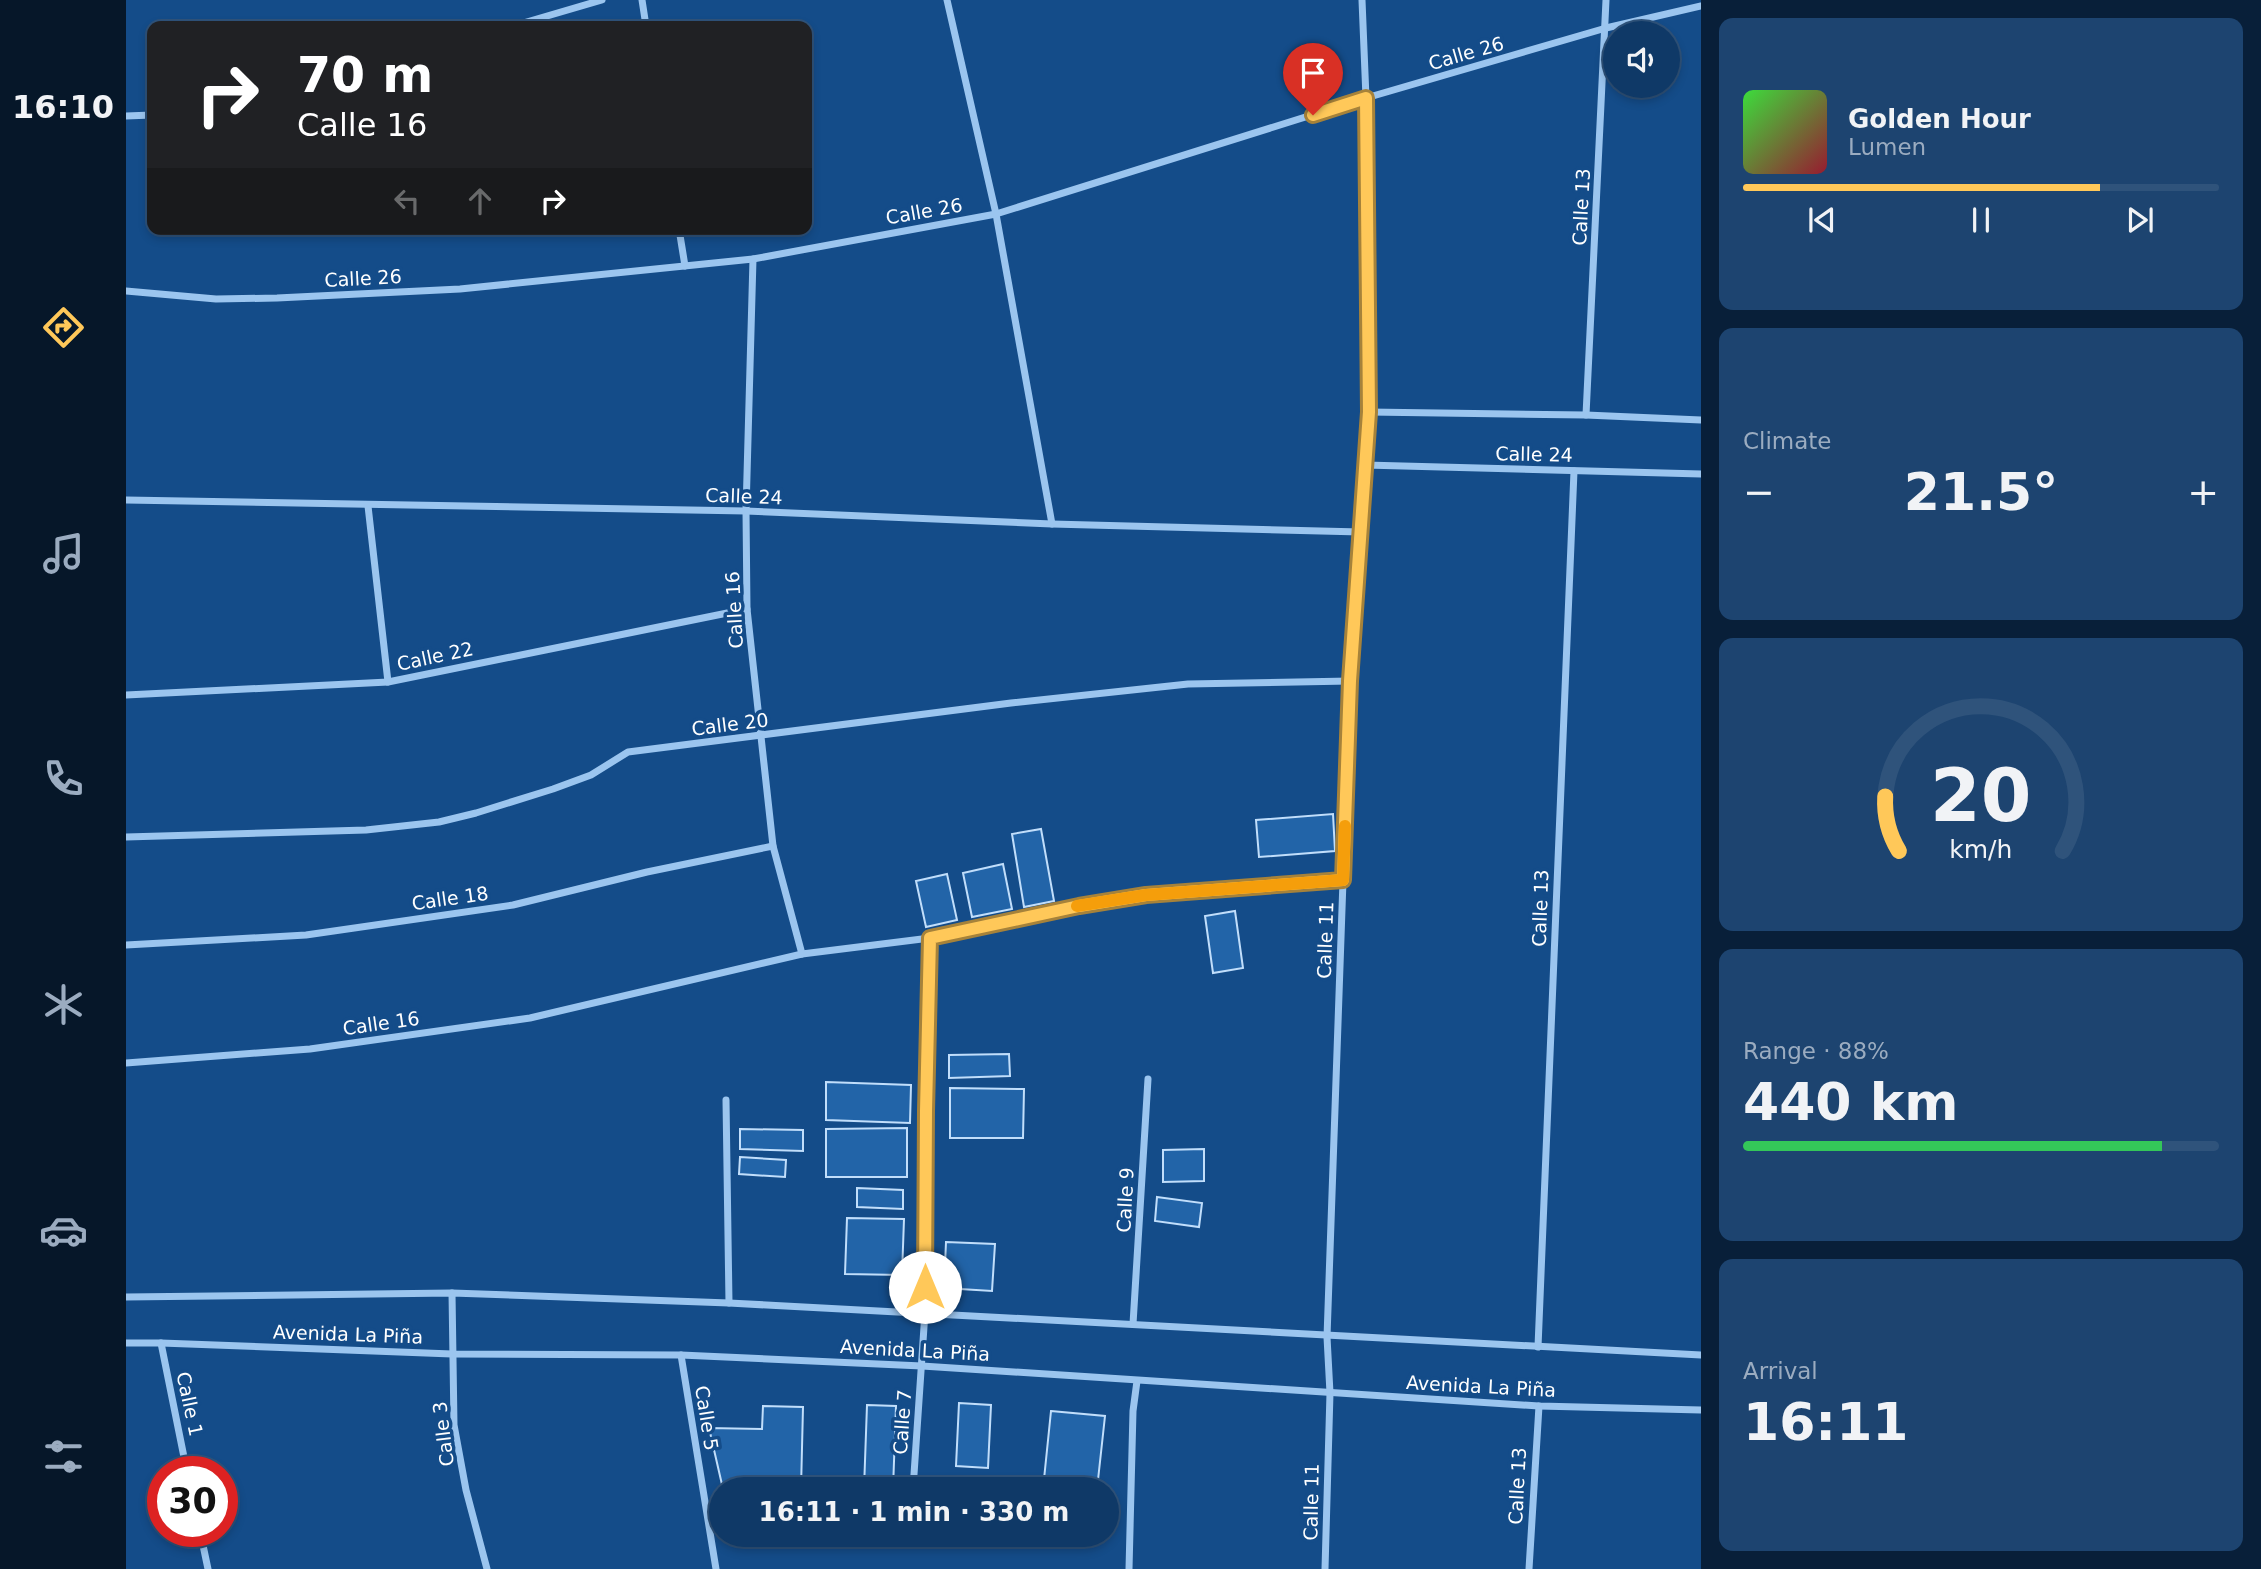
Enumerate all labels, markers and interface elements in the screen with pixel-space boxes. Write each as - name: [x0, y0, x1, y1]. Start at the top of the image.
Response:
- map controls: [1603, 21, 1680, 98]
- button: sound: [1603, 21, 1680, 98]
- street label: Calle 26: [1426, 32, 1506, 74]
- pin: [1283, 43, 1343, 115]
- text: 70 m: [297, 47, 433, 104]
- icon: right: [182, 49, 273, 140]
- icon: arrive: [1294, 54, 1332, 92]
- text: 16:10: [12, 88, 114, 126]
- text: Golden Hour: [1848, 104, 2031, 134]
- text: Calle 16: [297, 106, 427, 144]
- text: Lumen: [1848, 134, 1926, 160]
- street label: Calle 13: [1568, 168, 1594, 246]
- icon: left: [388, 182, 426, 220]
- icon: ahead: [461, 182, 499, 220]
- icon: right: [534, 182, 572, 220]
- street label: Calle 26: [884, 193, 964, 229]
- icon: previous: [1803, 201, 1841, 239]
- icon: pause: [1962, 201, 2000, 239]
- icon: next: [2121, 201, 2159, 239]
- street label: Calle 26: [324, 265, 402, 291]
- icon: directions: [39, 303, 88, 352]
- text: Climate: [1743, 428, 1832, 454]
- street label: Calle 24: [1495, 442, 1573, 466]
- text: 21.5°: [1904, 462, 2058, 522]
- text: −: [1743, 470, 1775, 514]
- text: +: [2187, 470, 2219, 514]
- street label: Calle 24: [705, 484, 783, 508]
- icon: music: [39, 529, 88, 578]
- street label: Calle 16: [721, 571, 747, 649]
- street label: Calle 22: [395, 637, 475, 675]
- street label: Calle 20: [690, 708, 770, 740]
- text: 20: [1930, 753, 2032, 838]
- icon: phone: [39, 754, 88, 803]
- text: km/h: [1949, 834, 2013, 863]
- street label: Calle 13: [1528, 869, 1552, 947]
- street label: Calle 18: [410, 882, 490, 914]
- street label: Calle 11: [1313, 901, 1337, 979]
- icon: climate: [39, 980, 88, 1029]
- street label: Calle 16: [341, 1007, 421, 1039]
- text: Range · 88%: [1743, 1038, 1889, 1064]
- text: 440 km: [1743, 1072, 1958, 1132]
- street label: Calle 9: [1112, 1167, 1138, 1233]
- icon: car: [39, 1206, 88, 1255]
- position arrow: [888, 1250, 962, 1324]
- street label: Avenida La Piña: [273, 1320, 423, 1348]
- street label: Avenida La Piña: [839, 1335, 991, 1365]
- text: Arrival: [1743, 1358, 1818, 1384]
- street label: Calle 1: [172, 1370, 208, 1438]
- street label: Avenida La Piña: [1405, 1371, 1557, 1401]
- street label: Calle 5: [691, 1384, 723, 1452]
- street label: Calle 7: [889, 1389, 915, 1455]
- text: 16:11: [1743, 1392, 1909, 1452]
- street label: Calle 3: [428, 1400, 458, 1468]
- icon: filters: [39, 1432, 88, 1481]
- street label: Calle 13: [1504, 1447, 1530, 1525]
- speed limit sign: 30: [147, 1456, 238, 1547]
- street label: Calle 11: [1299, 1463, 1323, 1541]
- text: 16:11 · 1 min · 330 m: [759, 1497, 1069, 1527]

